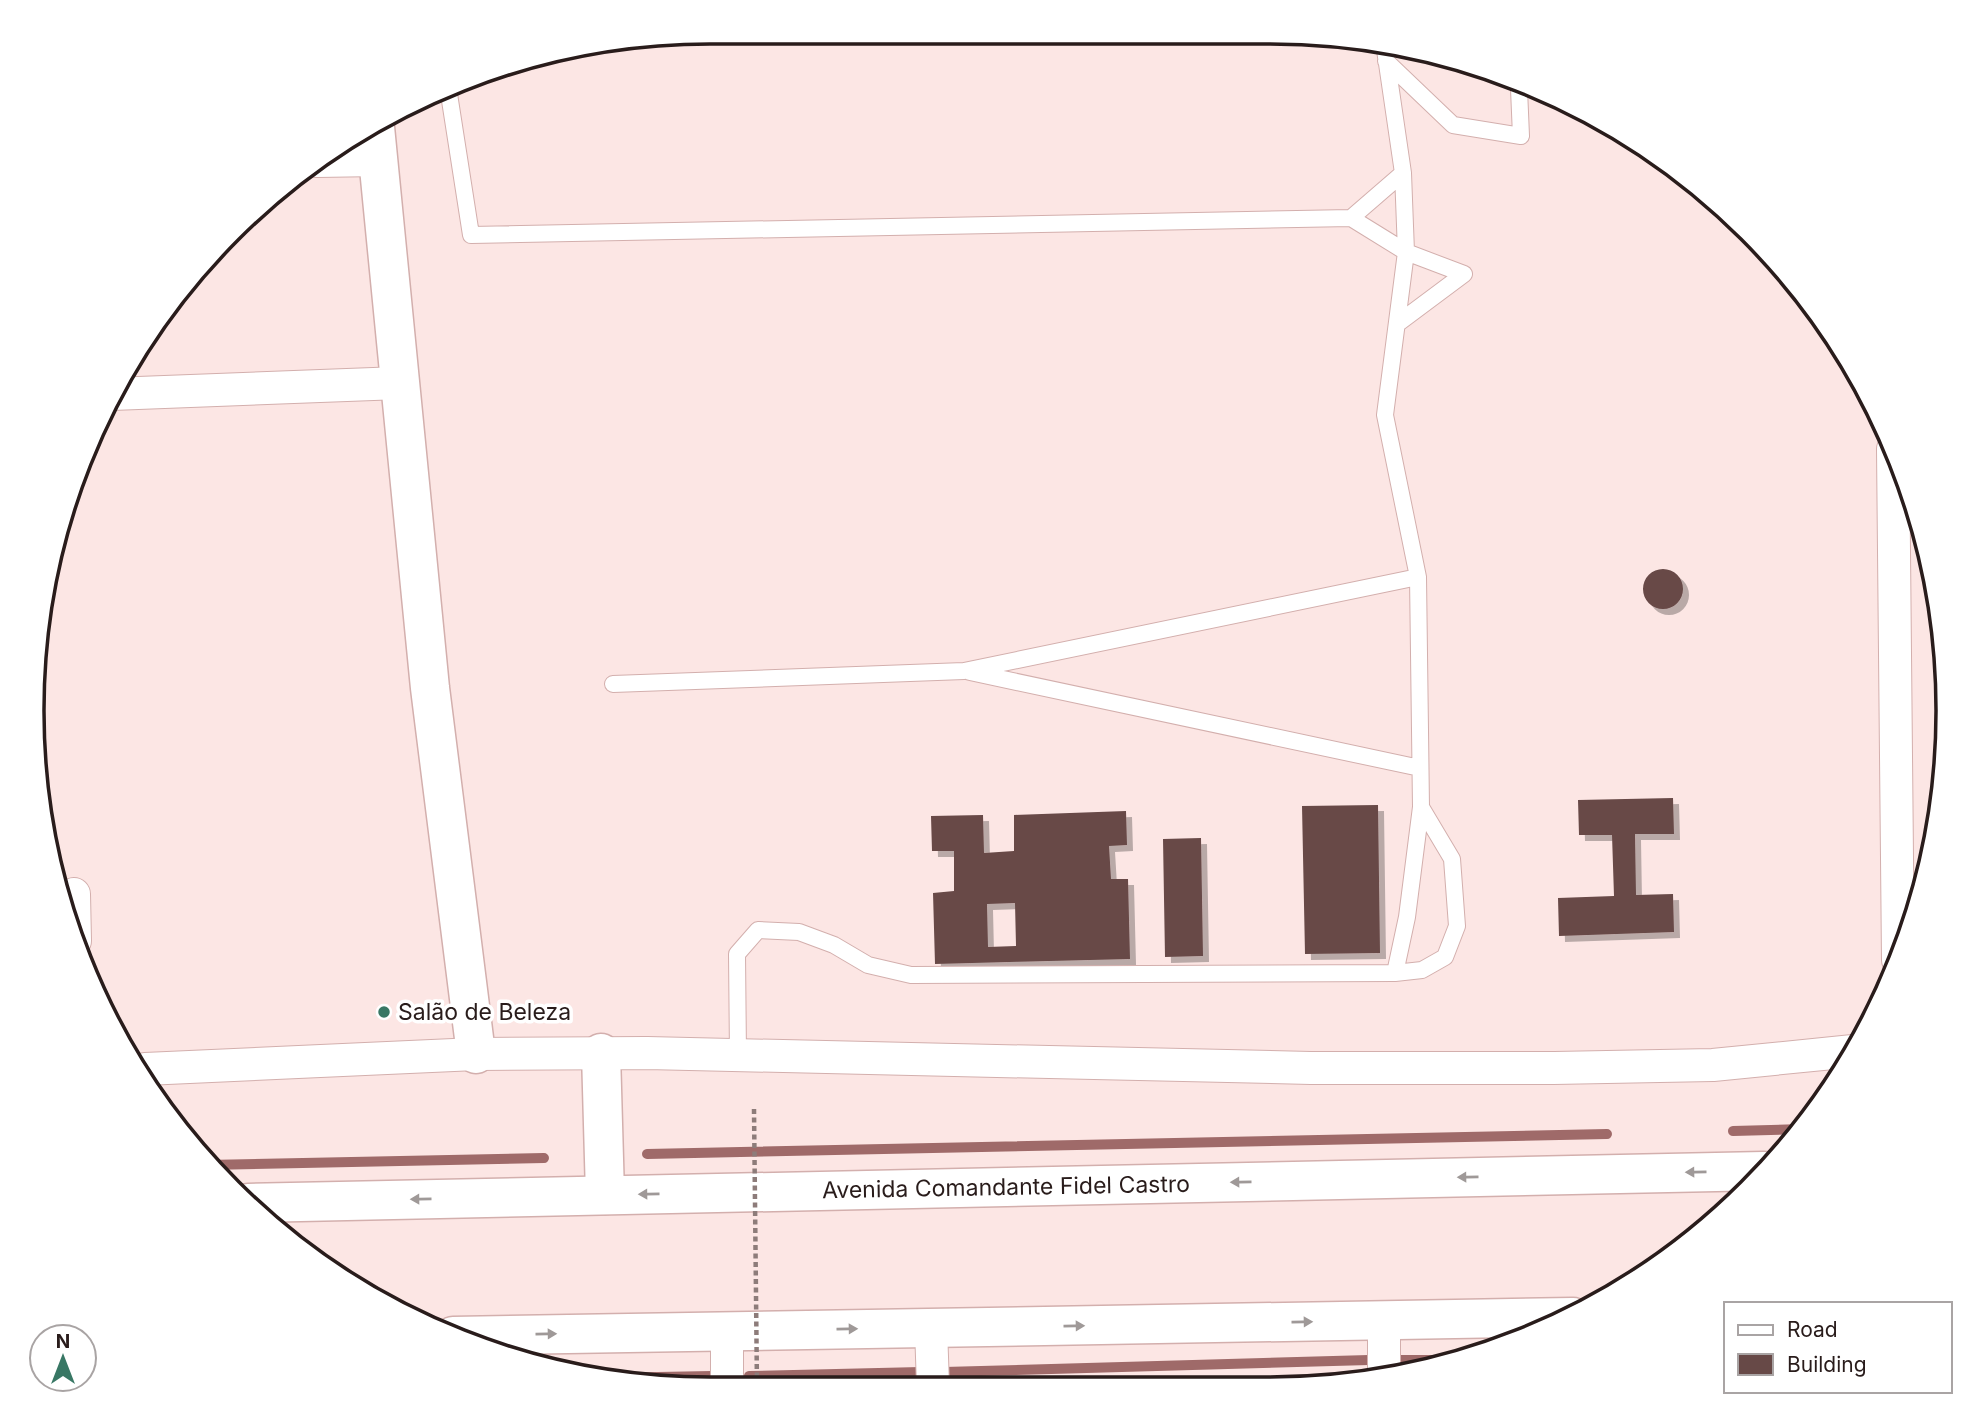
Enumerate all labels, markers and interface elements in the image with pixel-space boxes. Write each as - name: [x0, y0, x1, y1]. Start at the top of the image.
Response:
- place label: Salão de Beleza: [398, 998, 571, 1026]
- marker: Salão de Beleza: [376, 1004, 392, 1020]
- one-way arrow: [1685, 1166, 1707, 1178]
- street label: Avenida Comandante Fidel Castro: [822, 1170, 1190, 1204]
- one-way arrow: [1457, 1171, 1479, 1183]
- one-way arrow: [1230, 1176, 1252, 1187]
- one-way arrow: [637, 1188, 659, 1200]
- one-way arrow: [410, 1193, 432, 1205]
- legend: [1724, 1302, 1952, 1393]
- one-way arrow: [1291, 1316, 1313, 1328]
- text: Road: [1787, 1317, 1838, 1342]
- one-way arrow: [1064, 1320, 1086, 1331]
- north arrow: [28, 1323, 98, 1393]
- one-way arrow: [836, 1324, 858, 1335]
- one-way arrow: [535, 1329, 557, 1340]
- text: N: [56, 1330, 70, 1353]
- text: Building: [1787, 1352, 1867, 1377]

